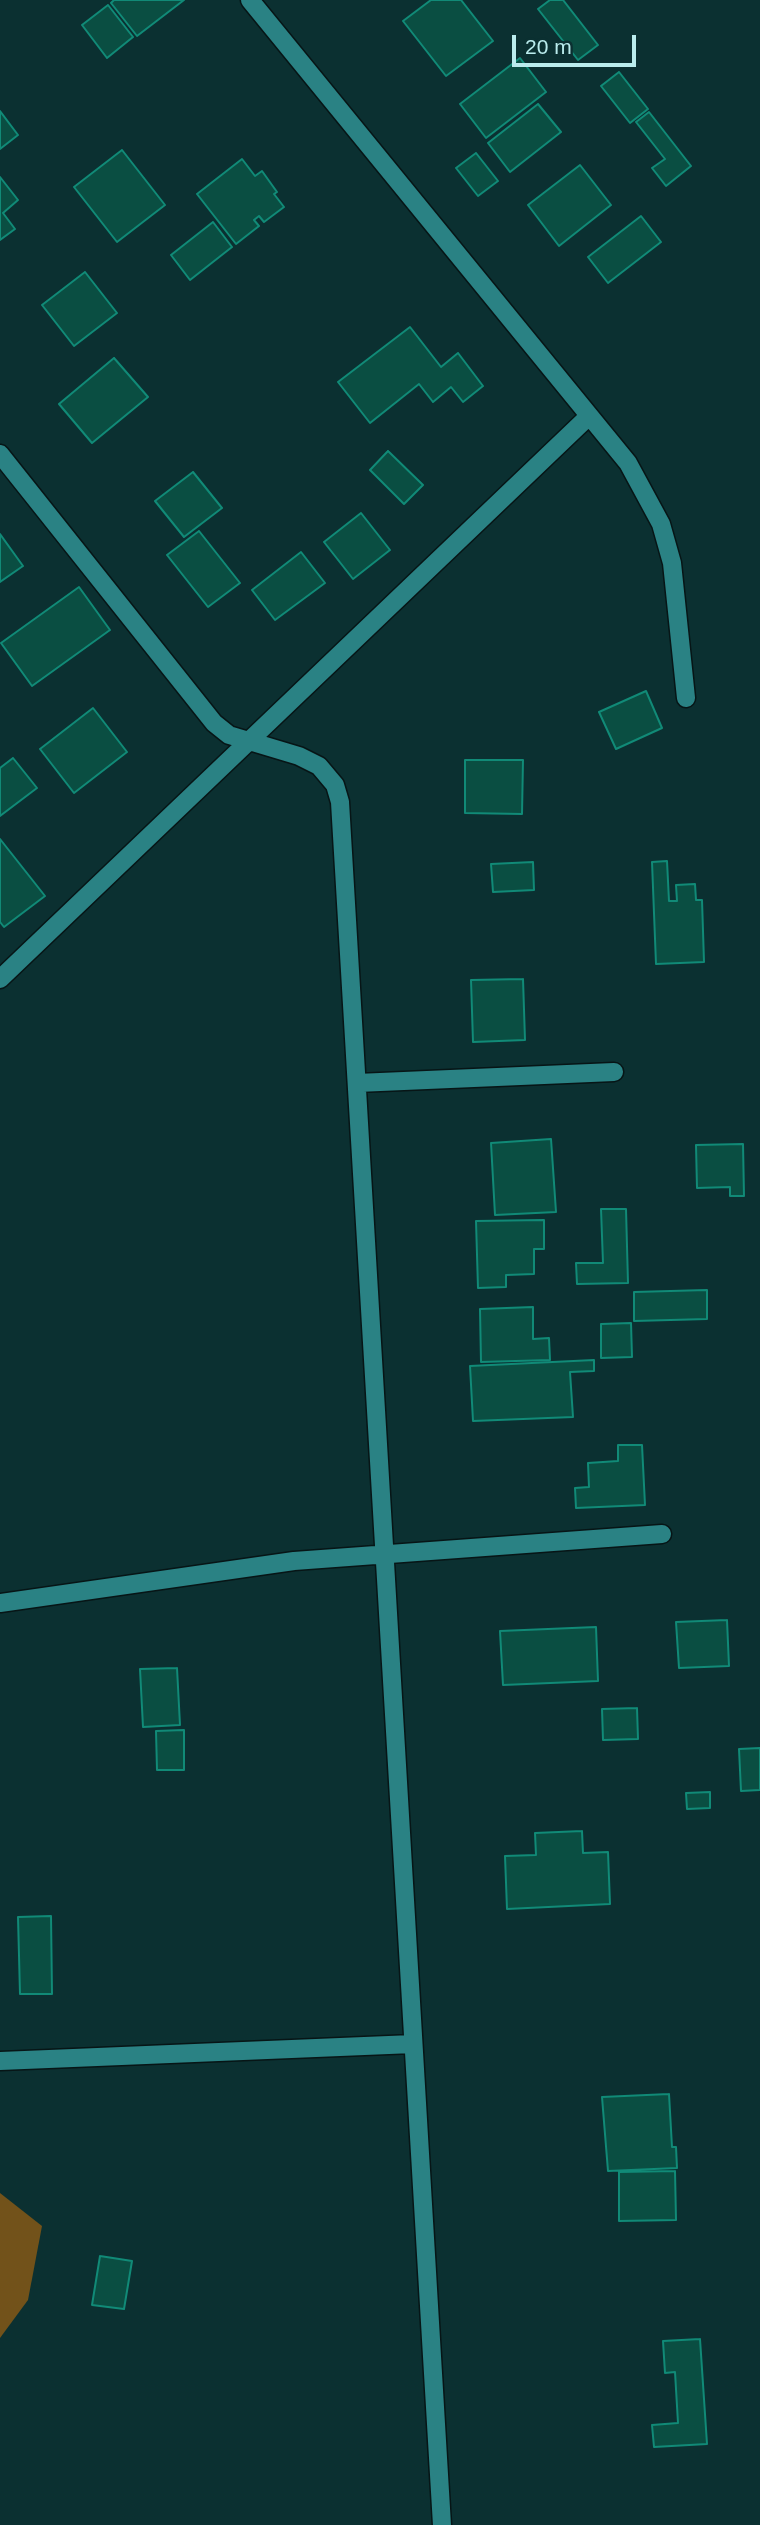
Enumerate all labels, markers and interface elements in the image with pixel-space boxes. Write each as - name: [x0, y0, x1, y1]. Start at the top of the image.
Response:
- scale bar: [515, 21, 639, 65]
- text: 20 m: [525, 35, 572, 58]

